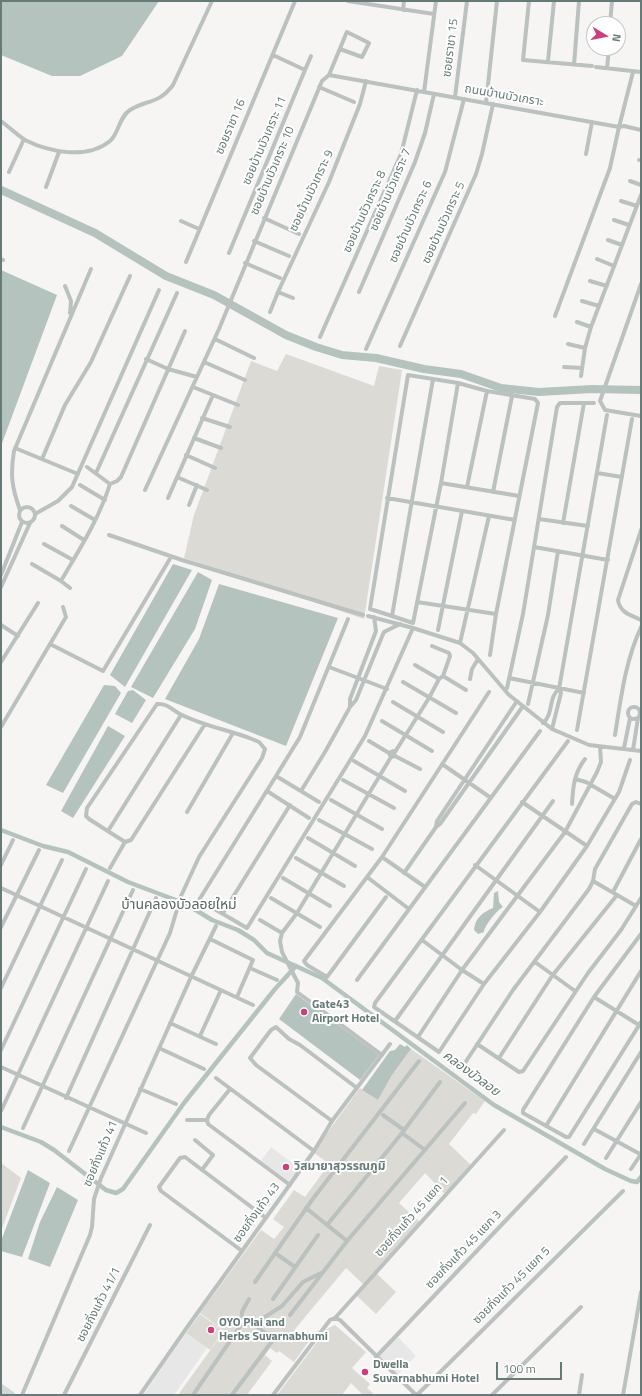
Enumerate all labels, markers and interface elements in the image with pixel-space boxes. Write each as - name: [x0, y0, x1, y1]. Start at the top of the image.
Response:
- north arrow: [586, 16, 626, 56]
- street label: ซอยราชา 15: [440, 18, 462, 78]
- text: N: [608, 33, 625, 43]
- street label: ถนนบ้านบัวเกราะ: [463, 82, 545, 110]
- street label: ซอยบ้านบัวเกราะ 11: [240, 94, 290, 188]
- street label: ซอยราชา 16: [213, 97, 249, 157]
- street label: ซอยบ้านบัวเกราะ 10: [248, 124, 298, 218]
- street label: ซอยบ้านบัวเกราะ 7: [367, 147, 415, 233]
- street label: ซอยบ้านบัวเกราะ 9: [287, 148, 337, 234]
- street label: ซอยบ้านบัวเกราะ 8: [340, 169, 390, 255]
- street label: ซอยบ้านบัวเกราะ 6: [386, 179, 436, 265]
- street label: ซอยบ้านบัวเกราะ 5: [419, 180, 469, 266]
- district label: บ้านคลองบัวลอยใหม่: [121, 898, 237, 914]
- place label: Gate43 Airport Hotel: [312, 998, 379, 1026]
- marker: Gate43 Airport Hotel: [299, 1007, 309, 1017]
- water label: คลองบัวลอย: [439, 1048, 503, 1100]
- street label: ซอยกิ่งแก้ว 41: [81, 1119, 121, 1189]
- place label: วิสมายาสุวรรณภูมิ: [294, 1160, 386, 1174]
- marker: วิสมายาสุวรรณภูมิ: [281, 1162, 291, 1172]
- street label: ซอยกิ่งแก้ว 45 แยก 1: [372, 1174, 452, 1260]
- street label: ซอยกิ่งแก้ว 43: [231, 1180, 283, 1246]
- street label: ซอยกิ่งแก้ว 45 แยก 3: [423, 1208, 505, 1292]
- street label: ซอยกิ่งแก้ว 45 แยก 5: [470, 1244, 554, 1328]
- street label: ซอยกิ่งแก้ว 41/1: [74, 1265, 124, 1345]
- place label: OYO Plai and Herbs Suvarnabhumi: [219, 1316, 328, 1344]
- marker: OYO Plai and Herbs Suvarnabhumi: [206, 1325, 216, 1335]
- scale bar: [498, 1354, 564, 1380]
- place label: Dwella Suvarnabhumi Hotel: [373, 1358, 479, 1386]
- text: 100 m: [503, 1359, 536, 1378]
- marker: Dwella Suvarnabhumi Hotel: [360, 1367, 370, 1377]

